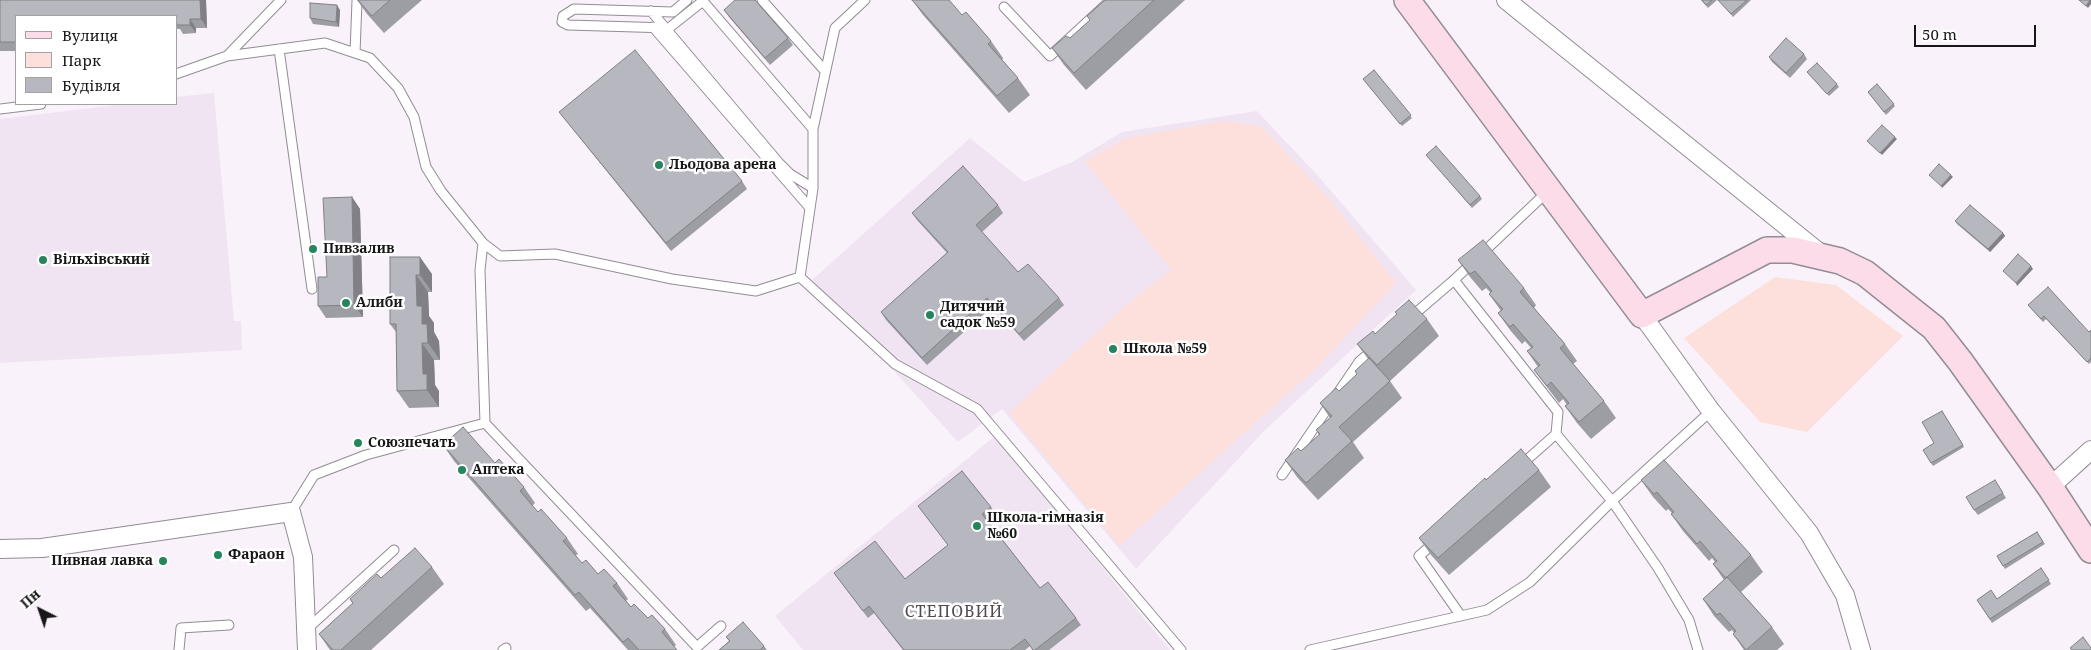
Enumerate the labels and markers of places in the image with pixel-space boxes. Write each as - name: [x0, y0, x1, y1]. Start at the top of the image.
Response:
- place label: Льодова арена: [669, 157, 777, 173]
- marker: Льодова арена: [653, 159, 665, 171]
- place label: Пивзалив: [323, 241, 394, 257]
- marker: Пивзалив: [307, 243, 319, 255]
- place label: Вільхівський: [53, 252, 150, 268]
- marker: Вільхівський: [37, 254, 49, 266]
- place label: Алиби: [356, 295, 403, 311]
- marker: Алиби: [340, 297, 352, 309]
- place label: Дитячий садок №59: [940, 299, 1015, 332]
- marker: Дитячий садок №59: [924, 309, 936, 321]
- place label: Школа №59: [1123, 341, 1207, 357]
- marker: Школа №59: [1107, 343, 1119, 355]
- place label: Союзпечать: [368, 435, 455, 451]
- marker: Союзпечать: [352, 437, 364, 449]
- place label: Аптека: [472, 462, 524, 478]
- marker: Аптека: [456, 464, 468, 476]
- place label: Школа-гімназія №60: [987, 510, 1104, 542]
- marker: Школа-гімназія №60: [971, 520, 983, 532]
- place label: Фараон: [228, 547, 285, 563]
- marker: Фараон: [212, 549, 224, 561]
- place label: Пивная лавка: [51, 553, 153, 569]
- marker: Пивная лавка: [157, 555, 169, 567]

